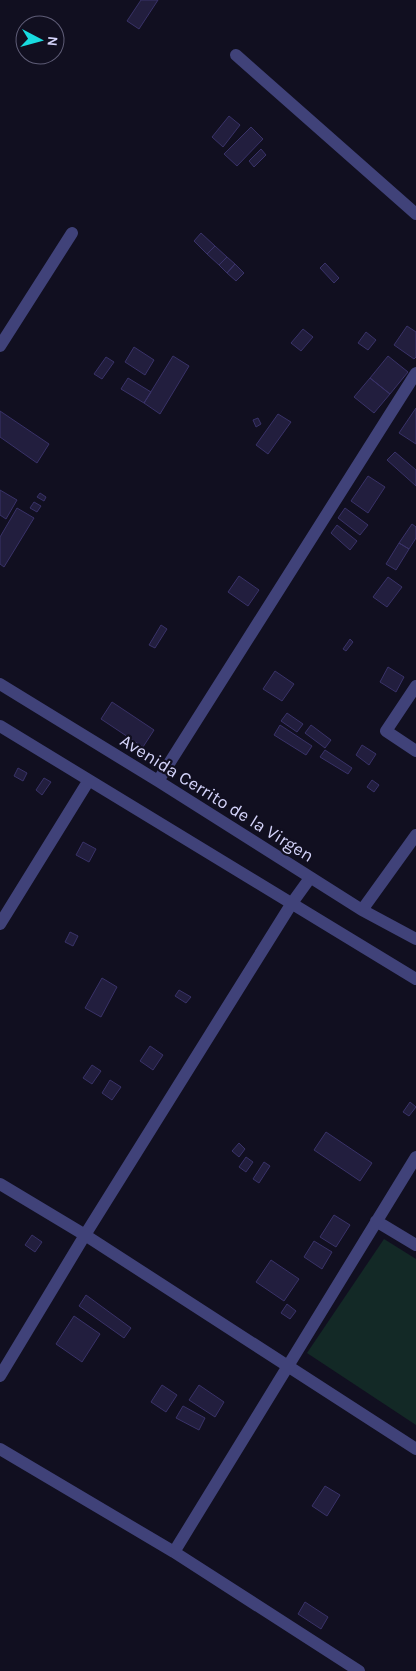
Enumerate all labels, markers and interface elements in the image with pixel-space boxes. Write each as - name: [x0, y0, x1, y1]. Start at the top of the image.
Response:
- north arrow: [15, 15, 65, 65]
- text: N: [43, 35, 61, 47]
- street label: Avenida Cerrito de la Virgen: [116, 729, 318, 867]

